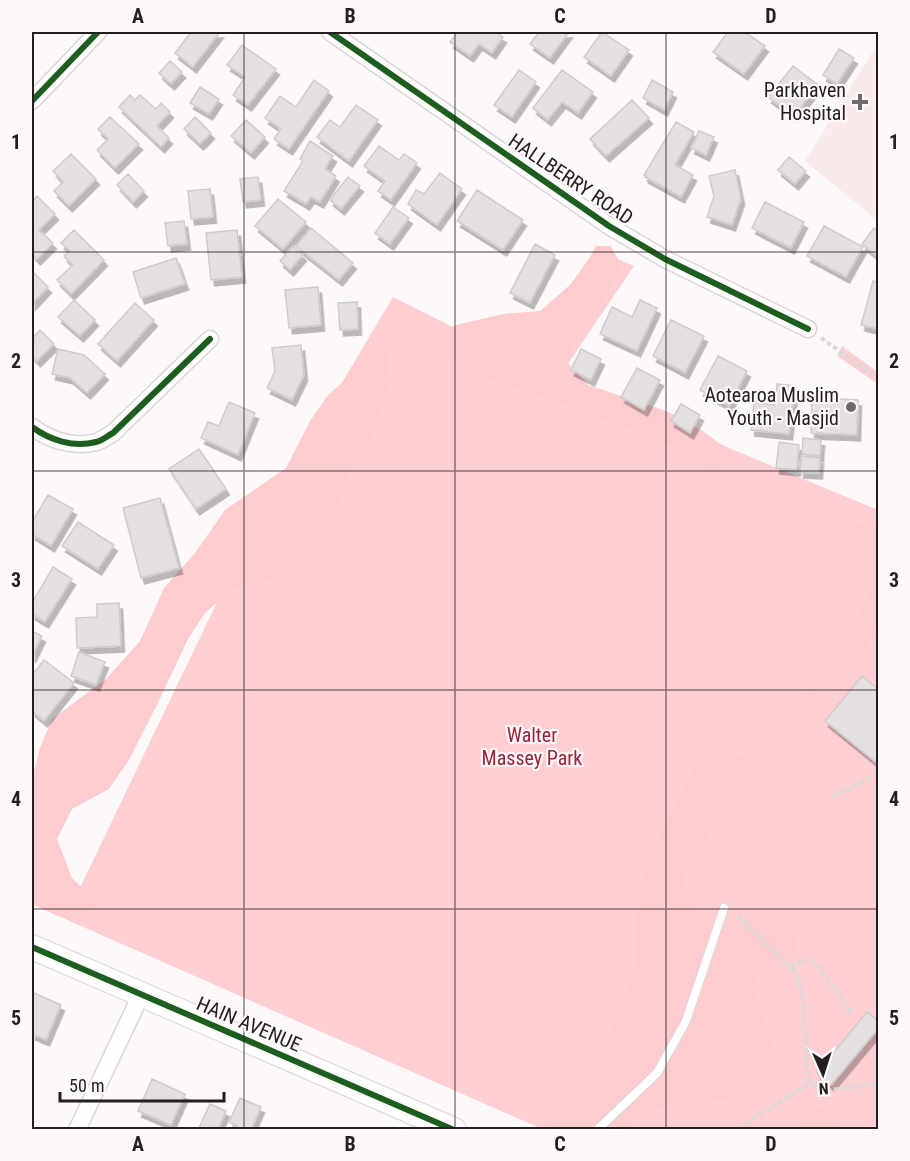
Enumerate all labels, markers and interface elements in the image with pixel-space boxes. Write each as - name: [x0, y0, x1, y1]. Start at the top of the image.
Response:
- text: A: [132, 4, 144, 28]
- text: B: [344, 4, 356, 28]
- text: C: [554, 4, 566, 28]
- text: D: [765, 4, 777, 28]
- place label: Parkhaven Hospital: [764, 78, 846, 125]
- marker: Parkhaven Hospital: [851, 93, 869, 111]
- street label: HALLBERRY ROAD: [504, 128, 638, 230]
- text: 1: [11, 130, 21, 154]
- text: 1: [889, 130, 899, 154]
- text: 2: [11, 349, 21, 373]
- text: 2: [889, 349, 899, 373]
- place label: Aotearoa Muslim Youth - Masjid: [704, 383, 839, 430]
- marker: Aotearoa Muslim Youth - Masjid: [844, 400, 858, 414]
- text: 3: [11, 568, 21, 592]
- text: 3: [889, 568, 899, 592]
- park label: Walter Massey Park: [482, 723, 582, 770]
- text: 4: [11, 787, 21, 811]
- text: 4: [889, 787, 899, 811]
- street label: HAIN AVENUE: [193, 991, 305, 1057]
- text: 5: [11, 1006, 21, 1030]
- text: 5: [889, 1006, 899, 1030]
- north arrow: [793, 1044, 853, 1104]
- scale bar: [60, 1065, 224, 1103]
- text: 50 m: [69, 1075, 104, 1096]
- text: N: [818, 1079, 829, 1098]
- text: A: [132, 1132, 144, 1156]
- text: B: [344, 1132, 356, 1156]
- text: C: [554, 1132, 566, 1156]
- text: D: [765, 1132, 777, 1156]

